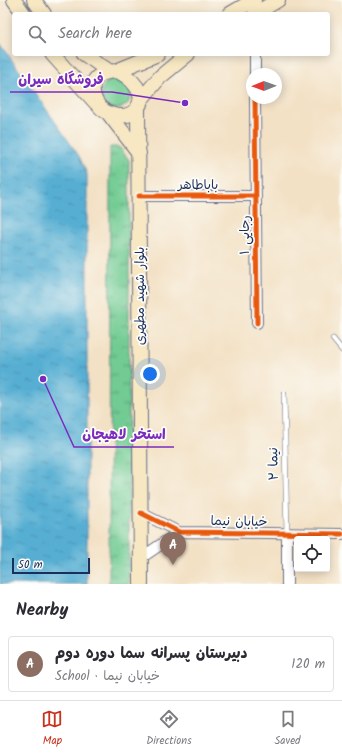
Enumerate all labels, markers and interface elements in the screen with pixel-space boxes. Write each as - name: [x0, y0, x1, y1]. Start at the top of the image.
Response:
- search box: [12, 12, 330, 56]
- text: Search here: [58, 22, 132, 46]
- icon: search: [26, 23, 48, 45]
- callout: فروشگاه سیران: [10, 66, 112, 92]
- north arrow: [246, 68, 282, 104]
- text: فروشگاه سیران: [18, 69, 104, 91]
- street label: باباطاهر: [177, 175, 218, 196]
- street label: رجایی ۱: [235, 215, 256, 255]
- street label: بلوار شهید مطهری: [130, 247, 151, 345]
- your location: [140, 364, 160, 384]
- callout: استخر لاهیجان: [74, 421, 174, 447]
- text: استخر لاهیجان: [82, 424, 166, 446]
- street label: نیما ۲: [263, 447, 285, 481]
- street label: خیابان نیما: [210, 511, 268, 533]
- pin: A: [160, 532, 186, 565]
- map controls: [294, 536, 330, 572]
- button: locate: [294, 536, 330, 572]
- scale bar: [12, 556, 90, 575]
- text: 50 m: [18, 556, 43, 574]
- text: Nearby: [16, 597, 68, 624]
- text: دبیرستان پسرانه سما دوره دوم: [55, 642, 248, 666]
- text: A: [26, 654, 34, 675]
- text: 120 m: [291, 654, 325, 675]
- text: School · خیابان نیما: [55, 666, 160, 687]
- tab: Map: [41, 708, 63, 750]
- tab: Directions: [146, 708, 192, 750]
- tab: Saved: [275, 708, 301, 750]

